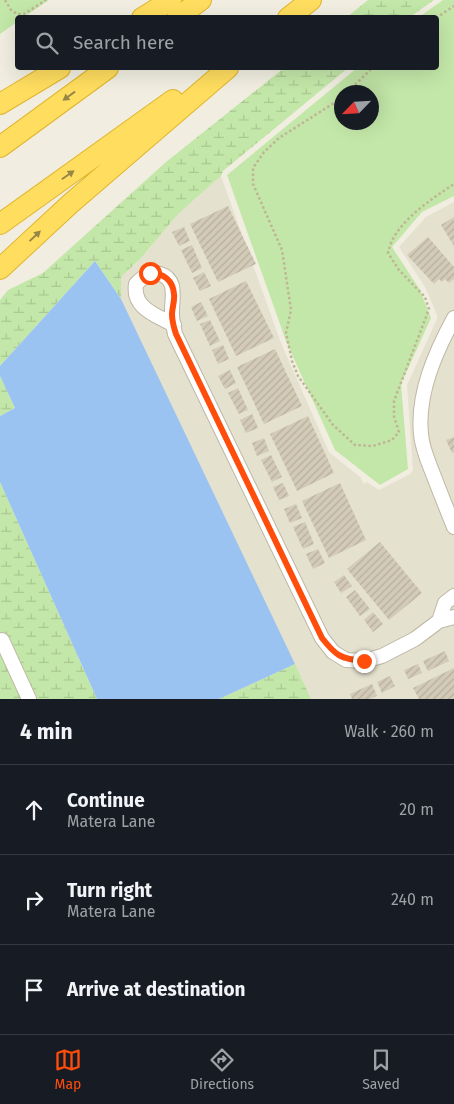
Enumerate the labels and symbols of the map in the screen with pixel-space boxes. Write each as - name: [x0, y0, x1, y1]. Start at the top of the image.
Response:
- north arrow: [334, 85, 379, 130]
- one-way arrow: [62, 91, 76, 101]
- one-way arrow: [61, 170, 75, 180]
- one-way arrow: [29, 230, 41, 242]
- route start: [139, 262, 162, 285]
- route end: [353, 650, 376, 673]

